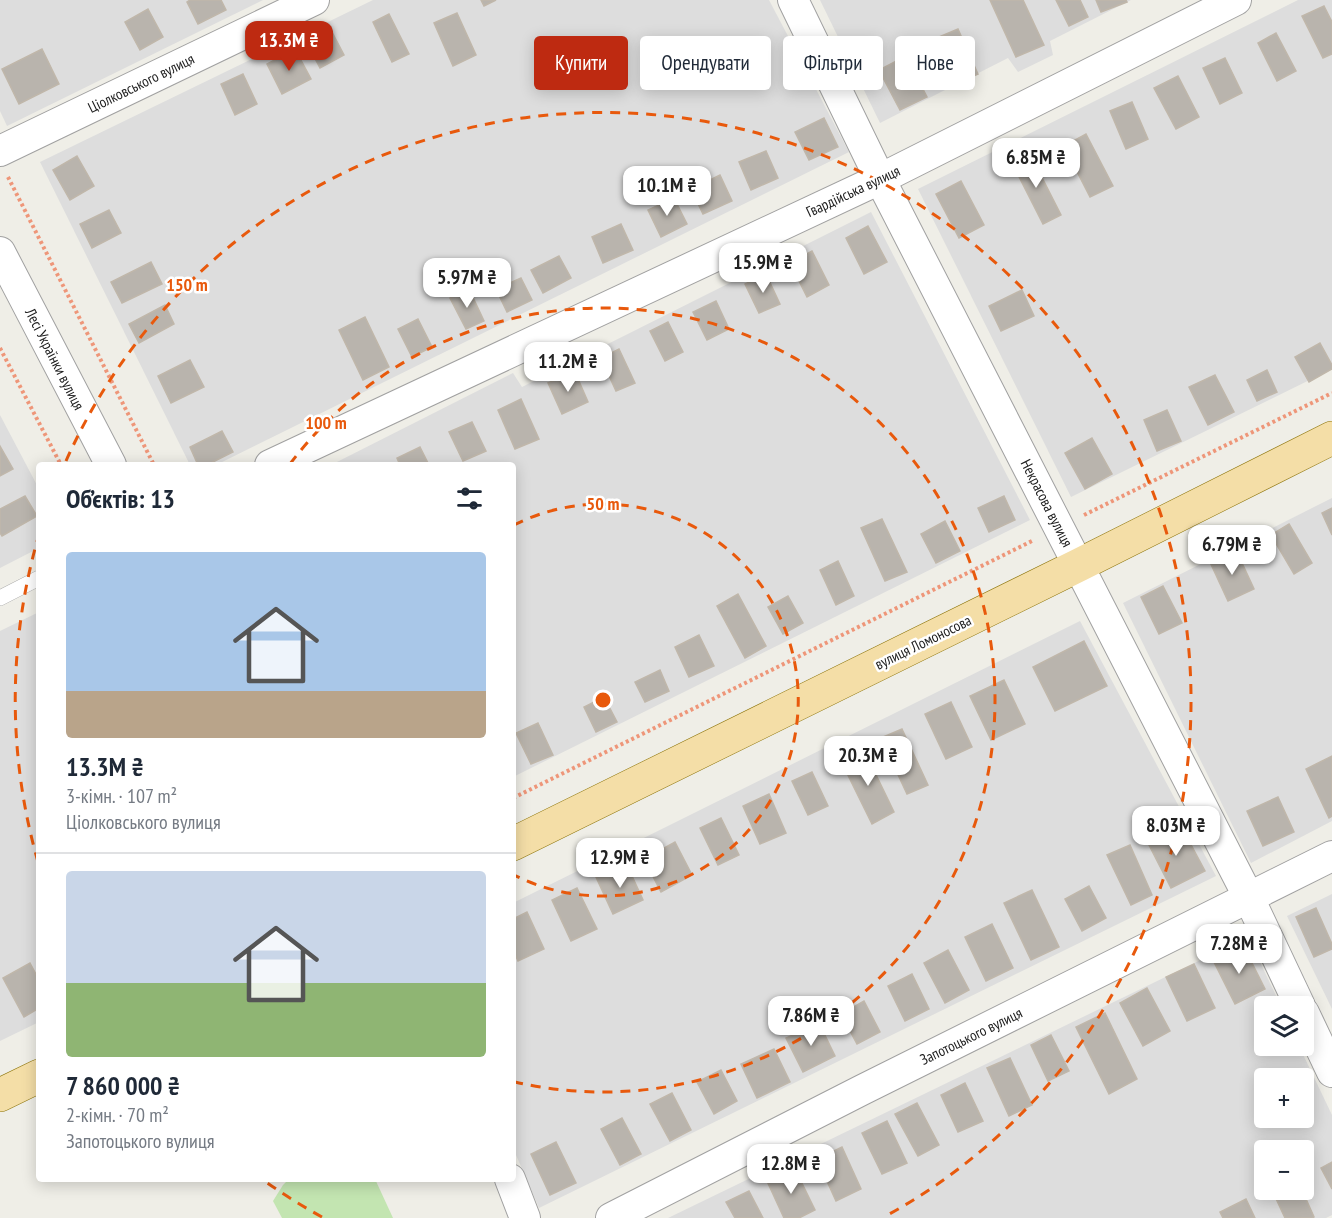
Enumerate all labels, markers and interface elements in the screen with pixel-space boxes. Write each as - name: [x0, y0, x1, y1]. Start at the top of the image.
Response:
- pin: 13.3M ₴: [234, 21, 344, 72]
- text: 13.3M ₴: [259, 27, 319, 53]
- chip: Купити: [534, 36, 628, 90]
- chip: Орендувати: [640, 36, 771, 90]
- chip: Фільтри: [783, 36, 883, 90]
- chip: Нове: [895, 36, 975, 90]
- street label: Ціолковського вулиця: [85, 49, 197, 117]
- pin: 6.85M ₴: [981, 138, 1091, 189]
- text: 6.85M ₴: [1006, 144, 1066, 170]
- street label: Гвардійська вулиця: [803, 161, 903, 221]
- pin: 10.1M ₴: [612, 166, 722, 217]
- text: 10.1M ₴: [637, 172, 697, 198]
- pin: 15.9M ₴: [708, 243, 818, 294]
- text: 15.9M ₴: [733, 249, 793, 275]
- pin: 5.97M ₴: [412, 258, 522, 309]
- text: 5.97M ₴: [437, 264, 497, 290]
- text: 150 m: [166, 273, 208, 296]
- street label: Лесі Українки вулиця: [21, 304, 89, 413]
- pin: 11.2M ₴: [513, 342, 623, 393]
- text: 11.2M ₴: [538, 348, 598, 374]
- text: 100 m: [305, 411, 347, 434]
- street label: Некрасова вулиця: [1017, 456, 1077, 550]
- text: Об’єктів: 13: [66, 482, 175, 515]
- icon: filters: [453, 482, 486, 515]
- text: 50 m: [587, 492, 619, 515]
- pin: 6.79M ₴: [1177, 525, 1287, 576]
- text: 6.79M ₴: [1202, 531, 1262, 557]
- icon: home: [222, 591, 330, 699]
- street label: вулиця Ломоносова: [872, 611, 974, 673]
- centre of rings: [593, 690, 613, 710]
- pin: 20.3M ₴: [813, 736, 923, 787]
- text: 20.3M ₴: [838, 742, 898, 768]
- text: 13.3M ₴: [66, 750, 144, 783]
- text: 3-кімн. · 107 m²: [66, 783, 177, 809]
- pin: 8.03M ₴: [1121, 806, 1231, 857]
- text: Ціолковського вулиця: [66, 809, 221, 835]
- text: 8.03M ₴: [1146, 812, 1206, 838]
- pin: 12.9M ₴: [565, 838, 675, 889]
- text: 12.9M ₴: [590, 844, 650, 870]
- icon: home: [222, 910, 330, 1018]
- pin: 7.28M ₴: [1184, 924, 1294, 975]
- text: 7.28M ₴: [1210, 930, 1268, 956]
- pin: 7.86M ₴: [756, 996, 866, 1047]
- map controls: [1254, 996, 1314, 1200]
- button: layers: [1254, 996, 1314, 1056]
- text: 7.86M ₴: [782, 1002, 840, 1028]
- street label: Запотоцького вулиця: [917, 1003, 1025, 1069]
- button: +: [1254, 1068, 1314, 1128]
- text: 7 860 000 ₴: [66, 1069, 180, 1102]
- text: 2-кімн. · 70 m²: [66, 1102, 169, 1128]
- text: Запотоцького вулиця: [66, 1128, 214, 1154]
- button: −: [1254, 1140, 1314, 1200]
- pin: 12.8M ₴: [736, 1144, 846, 1195]
- text: 12.8M ₴: [761, 1150, 821, 1176]

